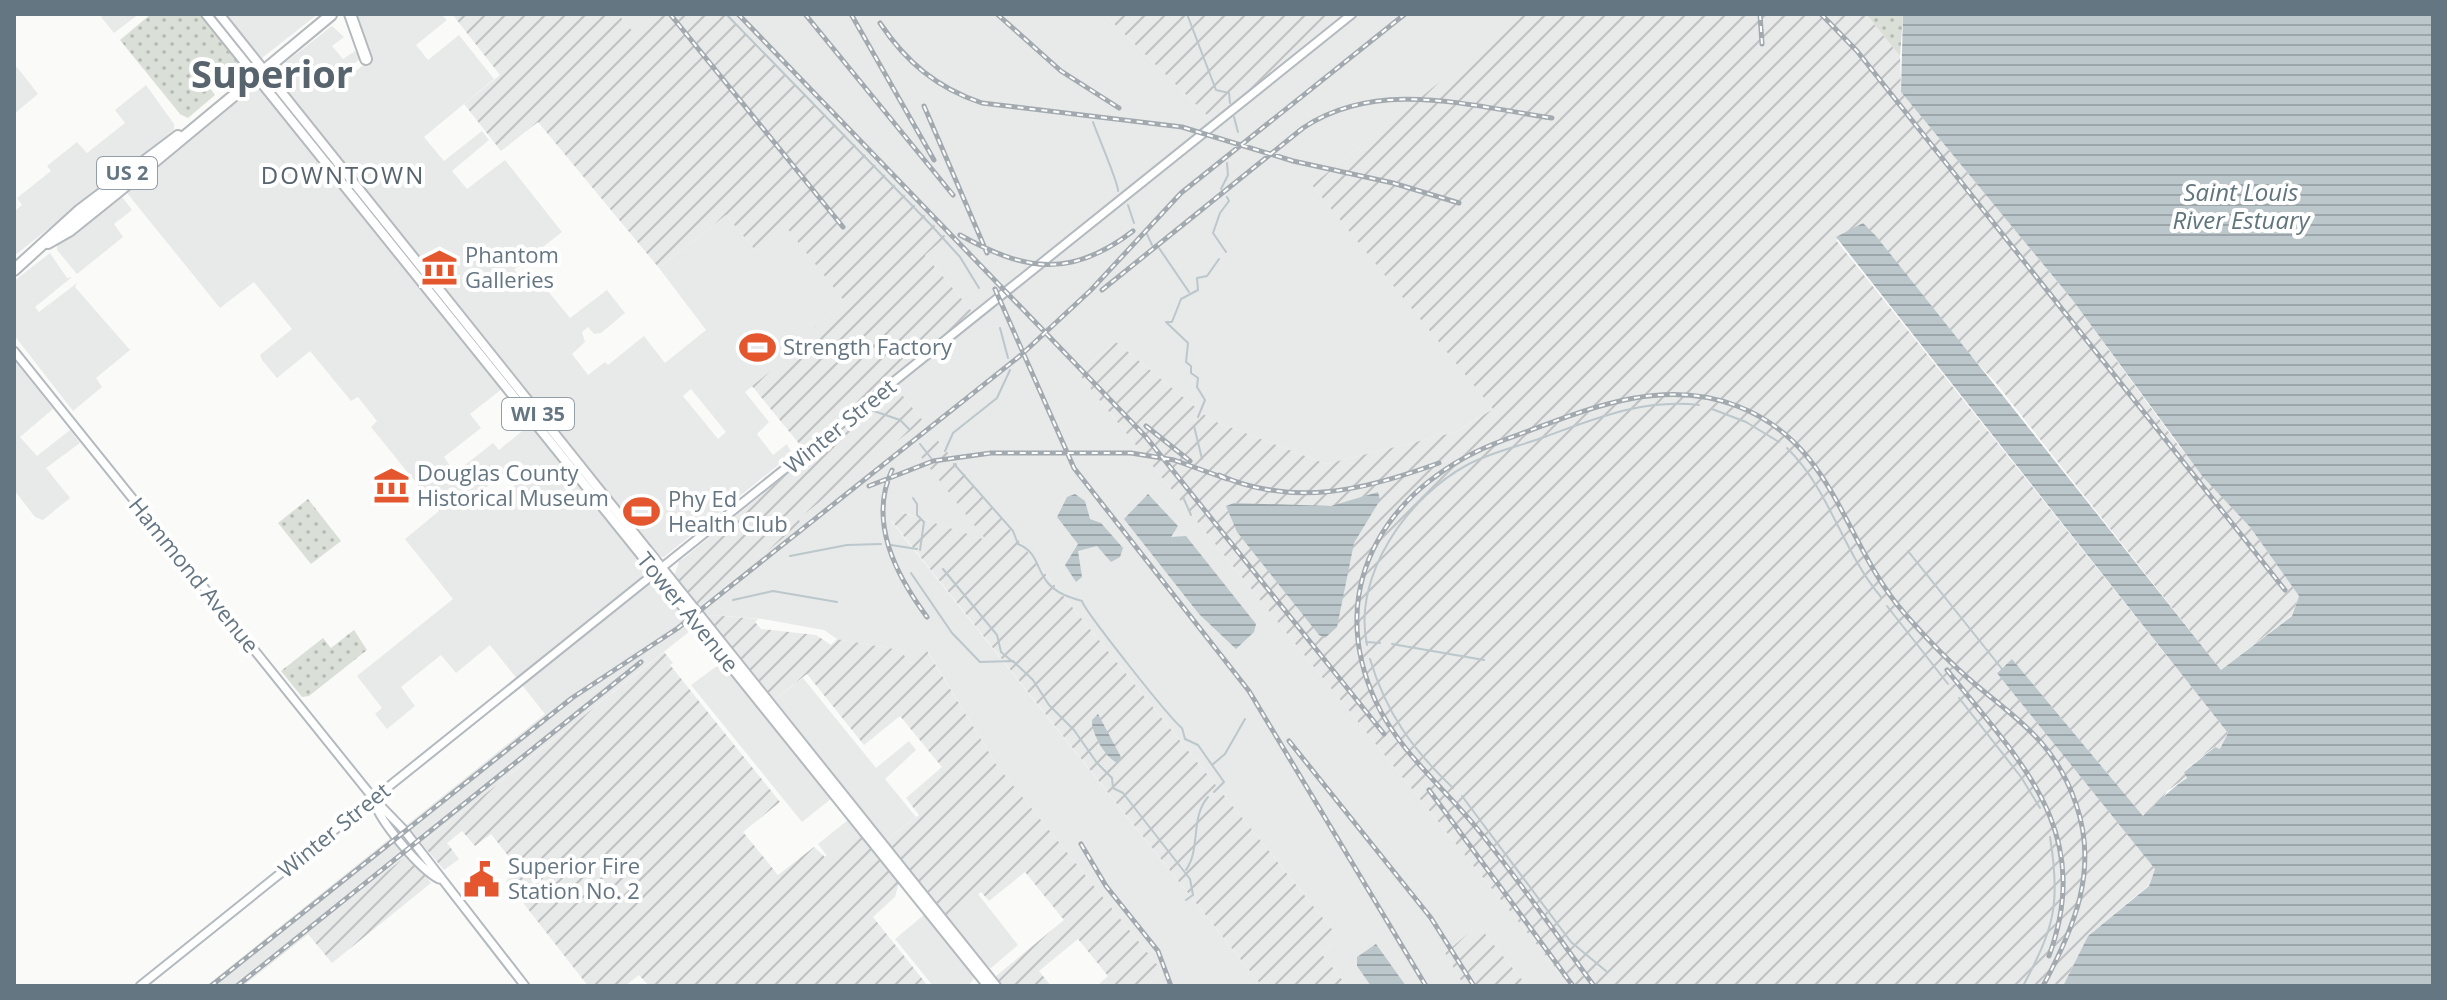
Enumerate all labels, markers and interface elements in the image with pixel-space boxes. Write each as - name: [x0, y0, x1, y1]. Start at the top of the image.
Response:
- district label: Superior: [191, 47, 353, 99]
- road number: US 2: [97, 157, 157, 189]
- district label: DOWNTOWN: [261, 158, 425, 191]
- water label: Saint Louis River Estuary: [2172, 175, 2311, 236]
- place label: Phantom Galleries: [465, 239, 559, 294]
- museum icon: Phantom Galleries: [420, 249, 458, 287]
- sports icon: Strength Factory: [738, 328, 776, 366]
- place label: Strength Factory: [783, 331, 953, 361]
- street label: Winter Street: [777, 371, 902, 480]
- road number: WI 35: [502, 398, 574, 430]
- place label: Douglas County Historical Museum: [417, 457, 609, 512]
- museum icon: Douglas County Historical Museum: [372, 467, 410, 505]
- place label: Phy Ed Health Club: [668, 483, 788, 538]
- street label: Hammond Avenue: [123, 490, 267, 658]
- sports icon: Phy Ed Health Club: [623, 493, 661, 531]
- street label: Tower Avenue: [631, 545, 746, 678]
- street label: Winter Street: [271, 775, 396, 884]
- place label: Superior Fire Station No. 2: [508, 850, 640, 905]
- public building icon: Superior Fire Station No. 2: [463, 860, 501, 898]

